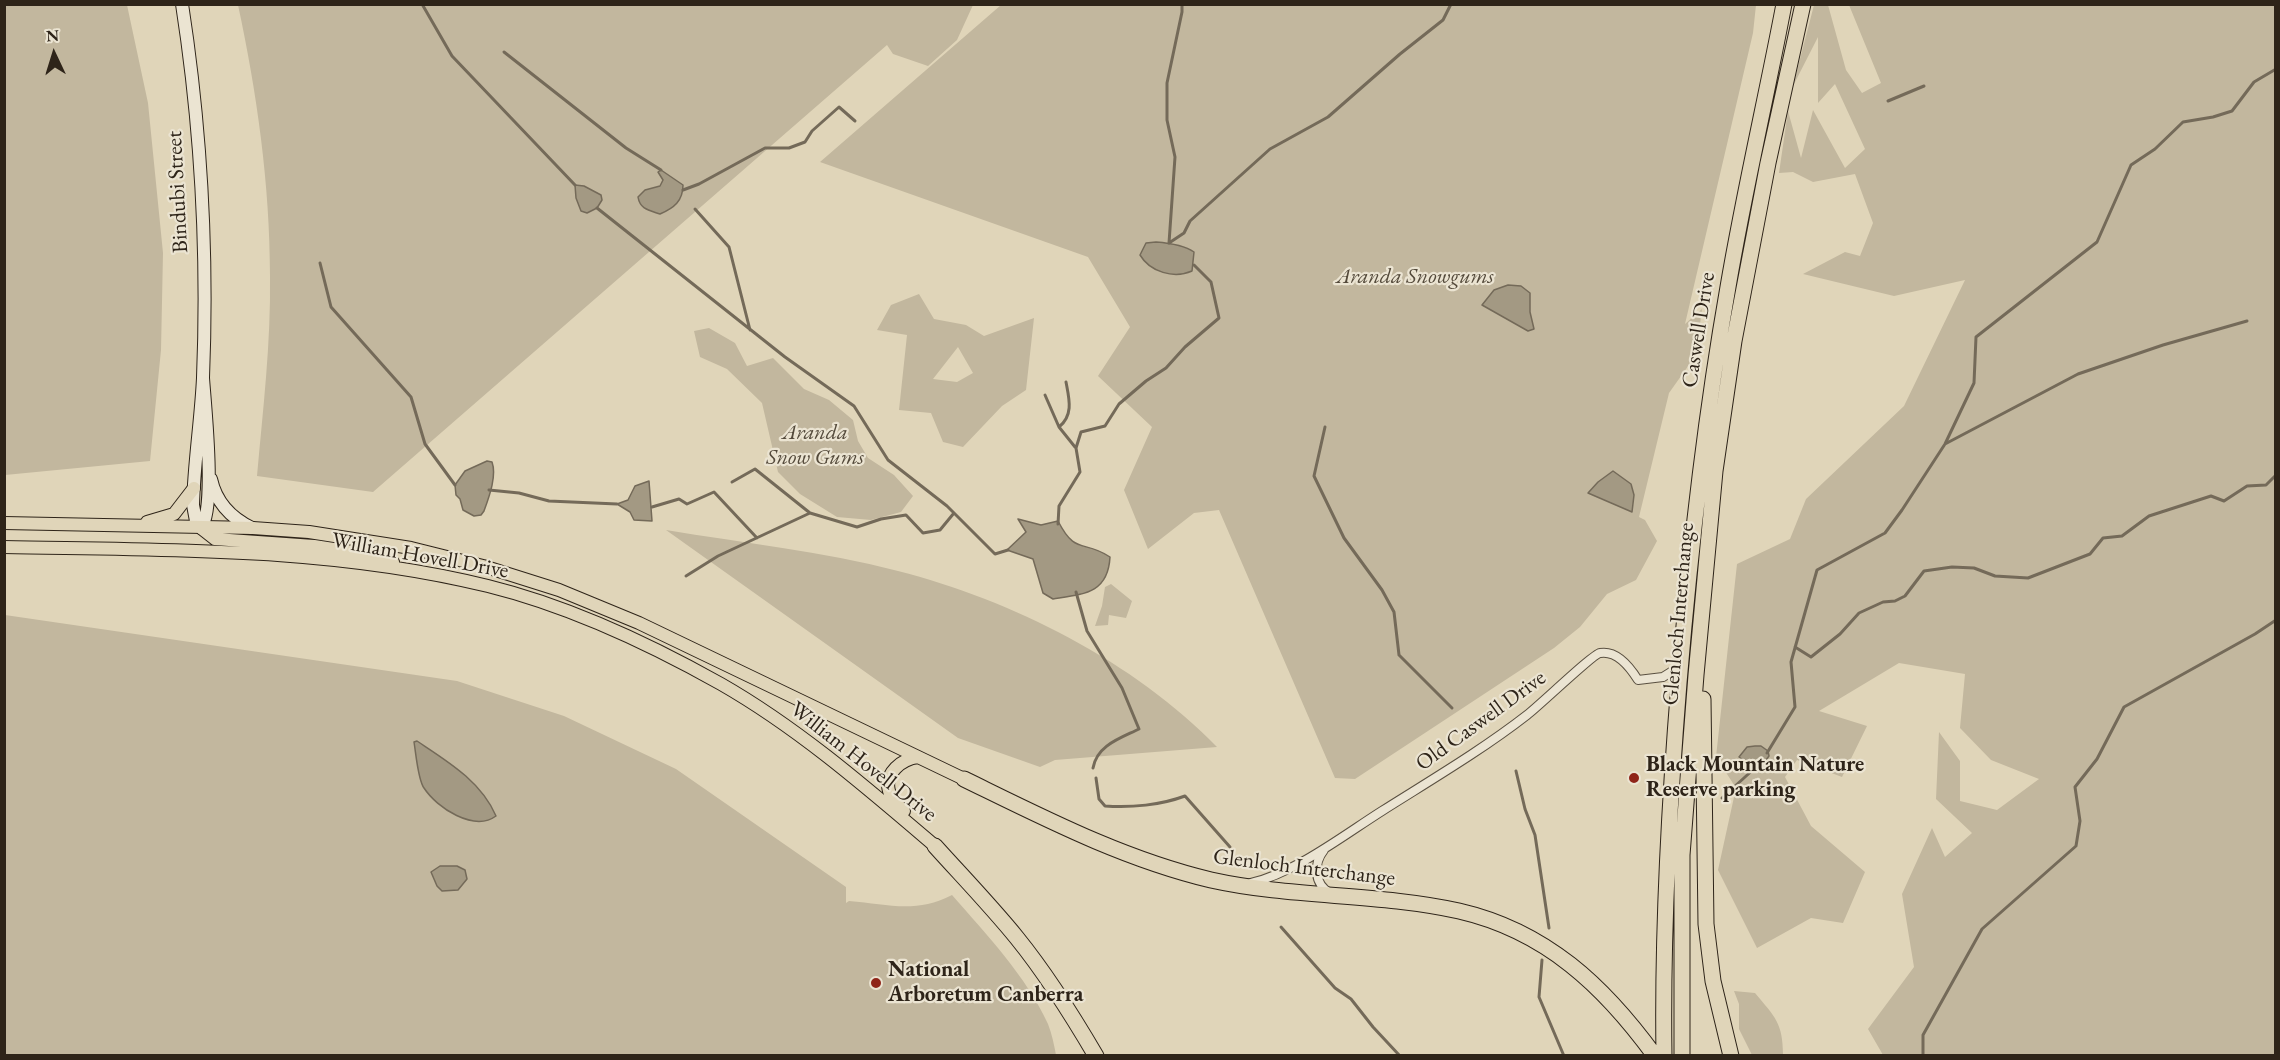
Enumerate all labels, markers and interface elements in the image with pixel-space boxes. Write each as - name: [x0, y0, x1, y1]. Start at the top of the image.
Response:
- north arrow: [24, 24, 84, 84]
- text: N: [46, 25, 60, 46]
- street label: Bindubi Street: [162, 130, 194, 254]
- park label: Aranda Snowgums: [1336, 264, 1494, 290]
- street label: Caswell Drive: [1677, 270, 1721, 390]
- park label: Aranda Snow Gums: [766, 420, 864, 472]
- street label: Glenloch Interchange: [1658, 522, 1700, 706]
- street label: William Hovell Drive: [329, 527, 511, 585]
- street label: Old Caswell Drive: [1411, 665, 1551, 777]
- street label: William Hovell Drive: [784, 696, 942, 828]
- place label: Black Mountain Nature Reserve parking: [1646, 752, 1864, 804]
- marker: Black Mountain Nature Reserve parking: [1627, 771, 1641, 785]
- street label: Glenloch Interchange: [1212, 844, 1396, 892]
- place label: National Arboretum Canberra: [888, 957, 1083, 1008]
- marker: National Arboretum Canberra: [869, 976, 883, 990]

